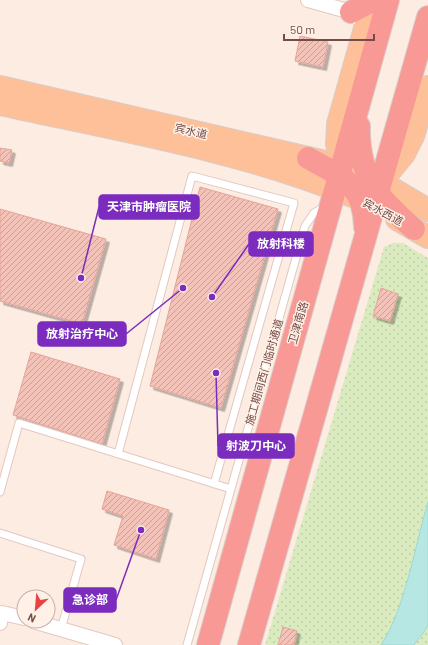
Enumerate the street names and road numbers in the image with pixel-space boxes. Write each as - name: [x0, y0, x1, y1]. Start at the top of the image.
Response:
- street label: 宾水道: [174, 120, 209, 141]
- street label: 宾水西道: [361, 195, 406, 228]
- street label: 卫津南路: [285, 300, 310, 346]
- street label: 施工期间西门临时通道: [242, 317, 285, 427]

